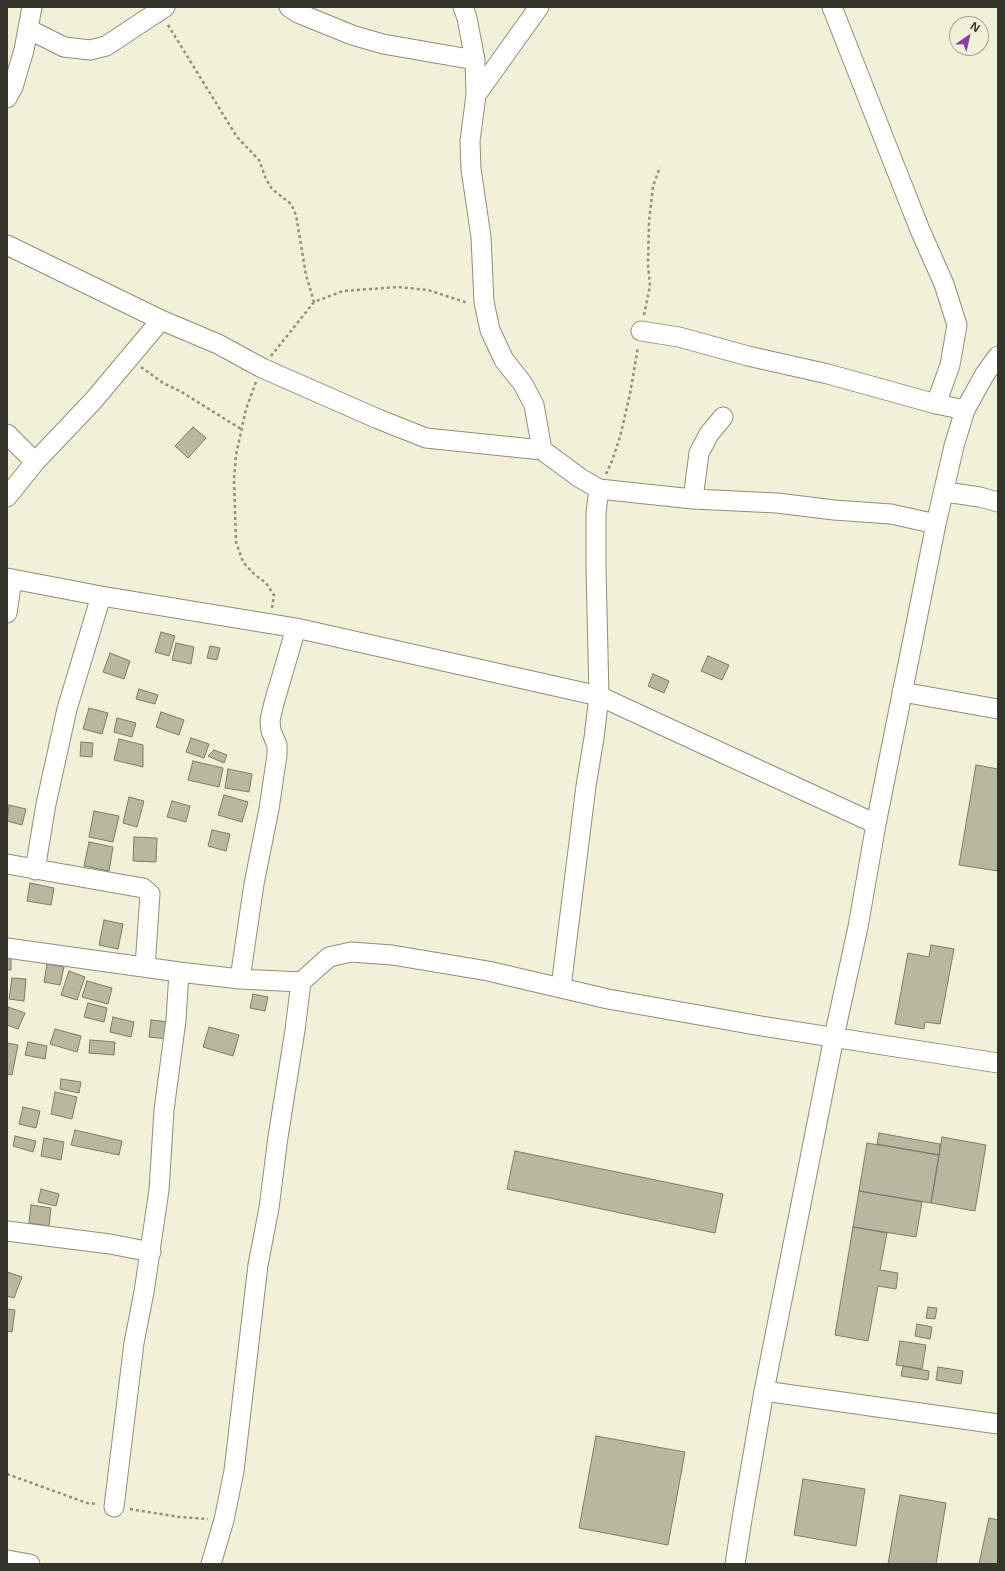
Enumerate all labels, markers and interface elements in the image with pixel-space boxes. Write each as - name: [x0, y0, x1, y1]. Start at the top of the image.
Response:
- north arrow: [949, 16, 989, 56]
- text: N: [968, 18, 983, 35]

